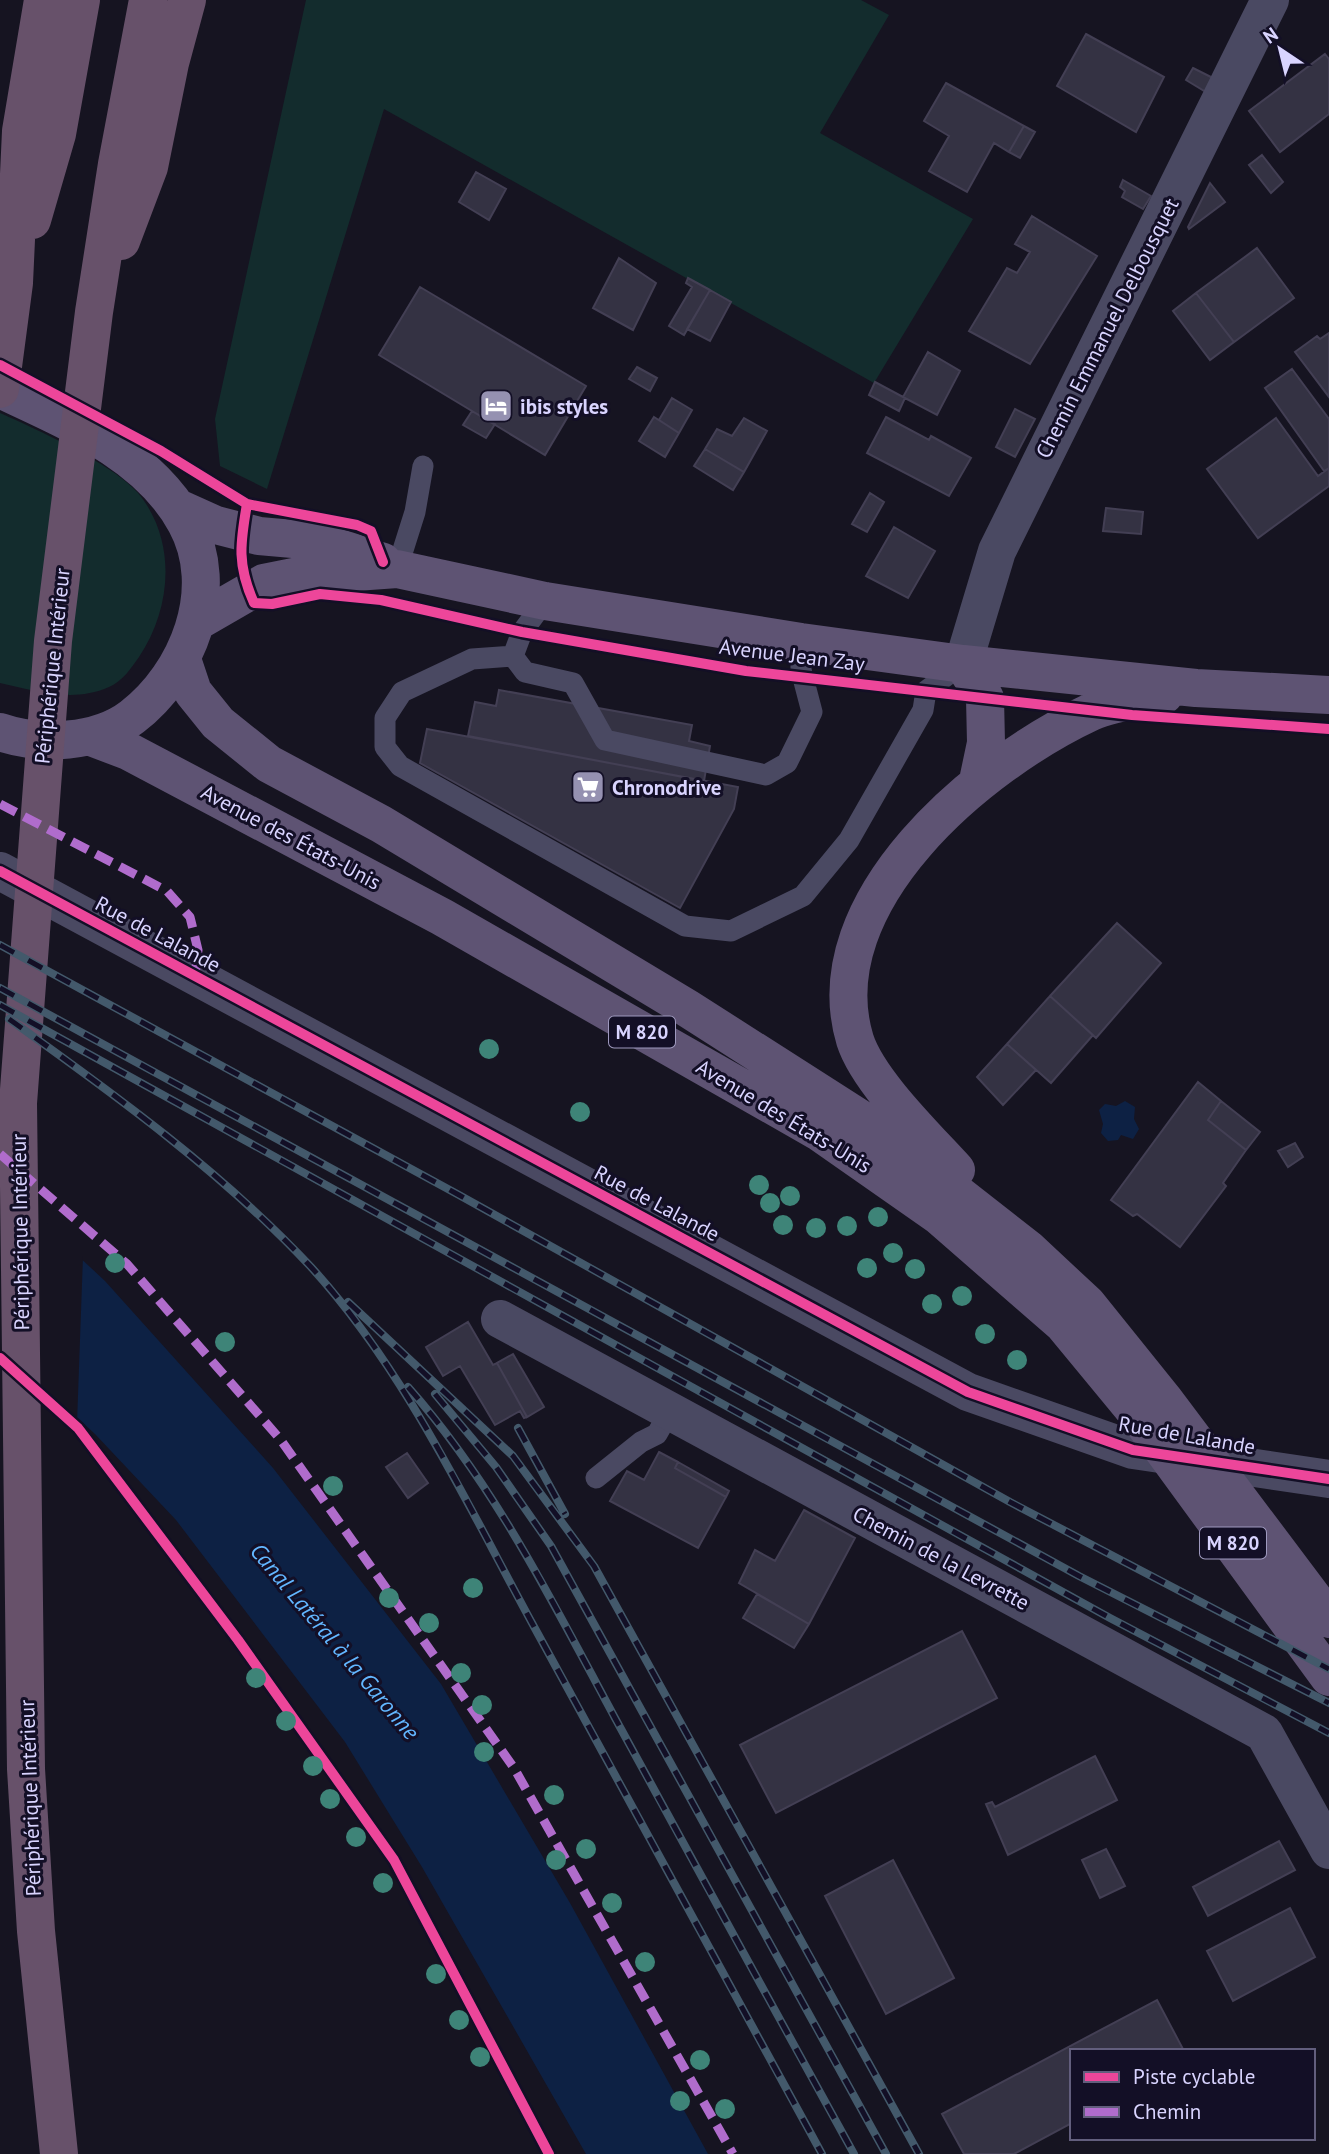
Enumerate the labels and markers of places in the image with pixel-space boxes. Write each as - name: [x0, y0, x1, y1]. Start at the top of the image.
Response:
- hotel icon: ibis styles: [477, 387, 515, 425]
- place label: ibis styles: [520, 393, 608, 420]
- supermarket icon: Chronodrive: [569, 768, 607, 806]
- place label: Chronodrive: [612, 774, 721, 801]

